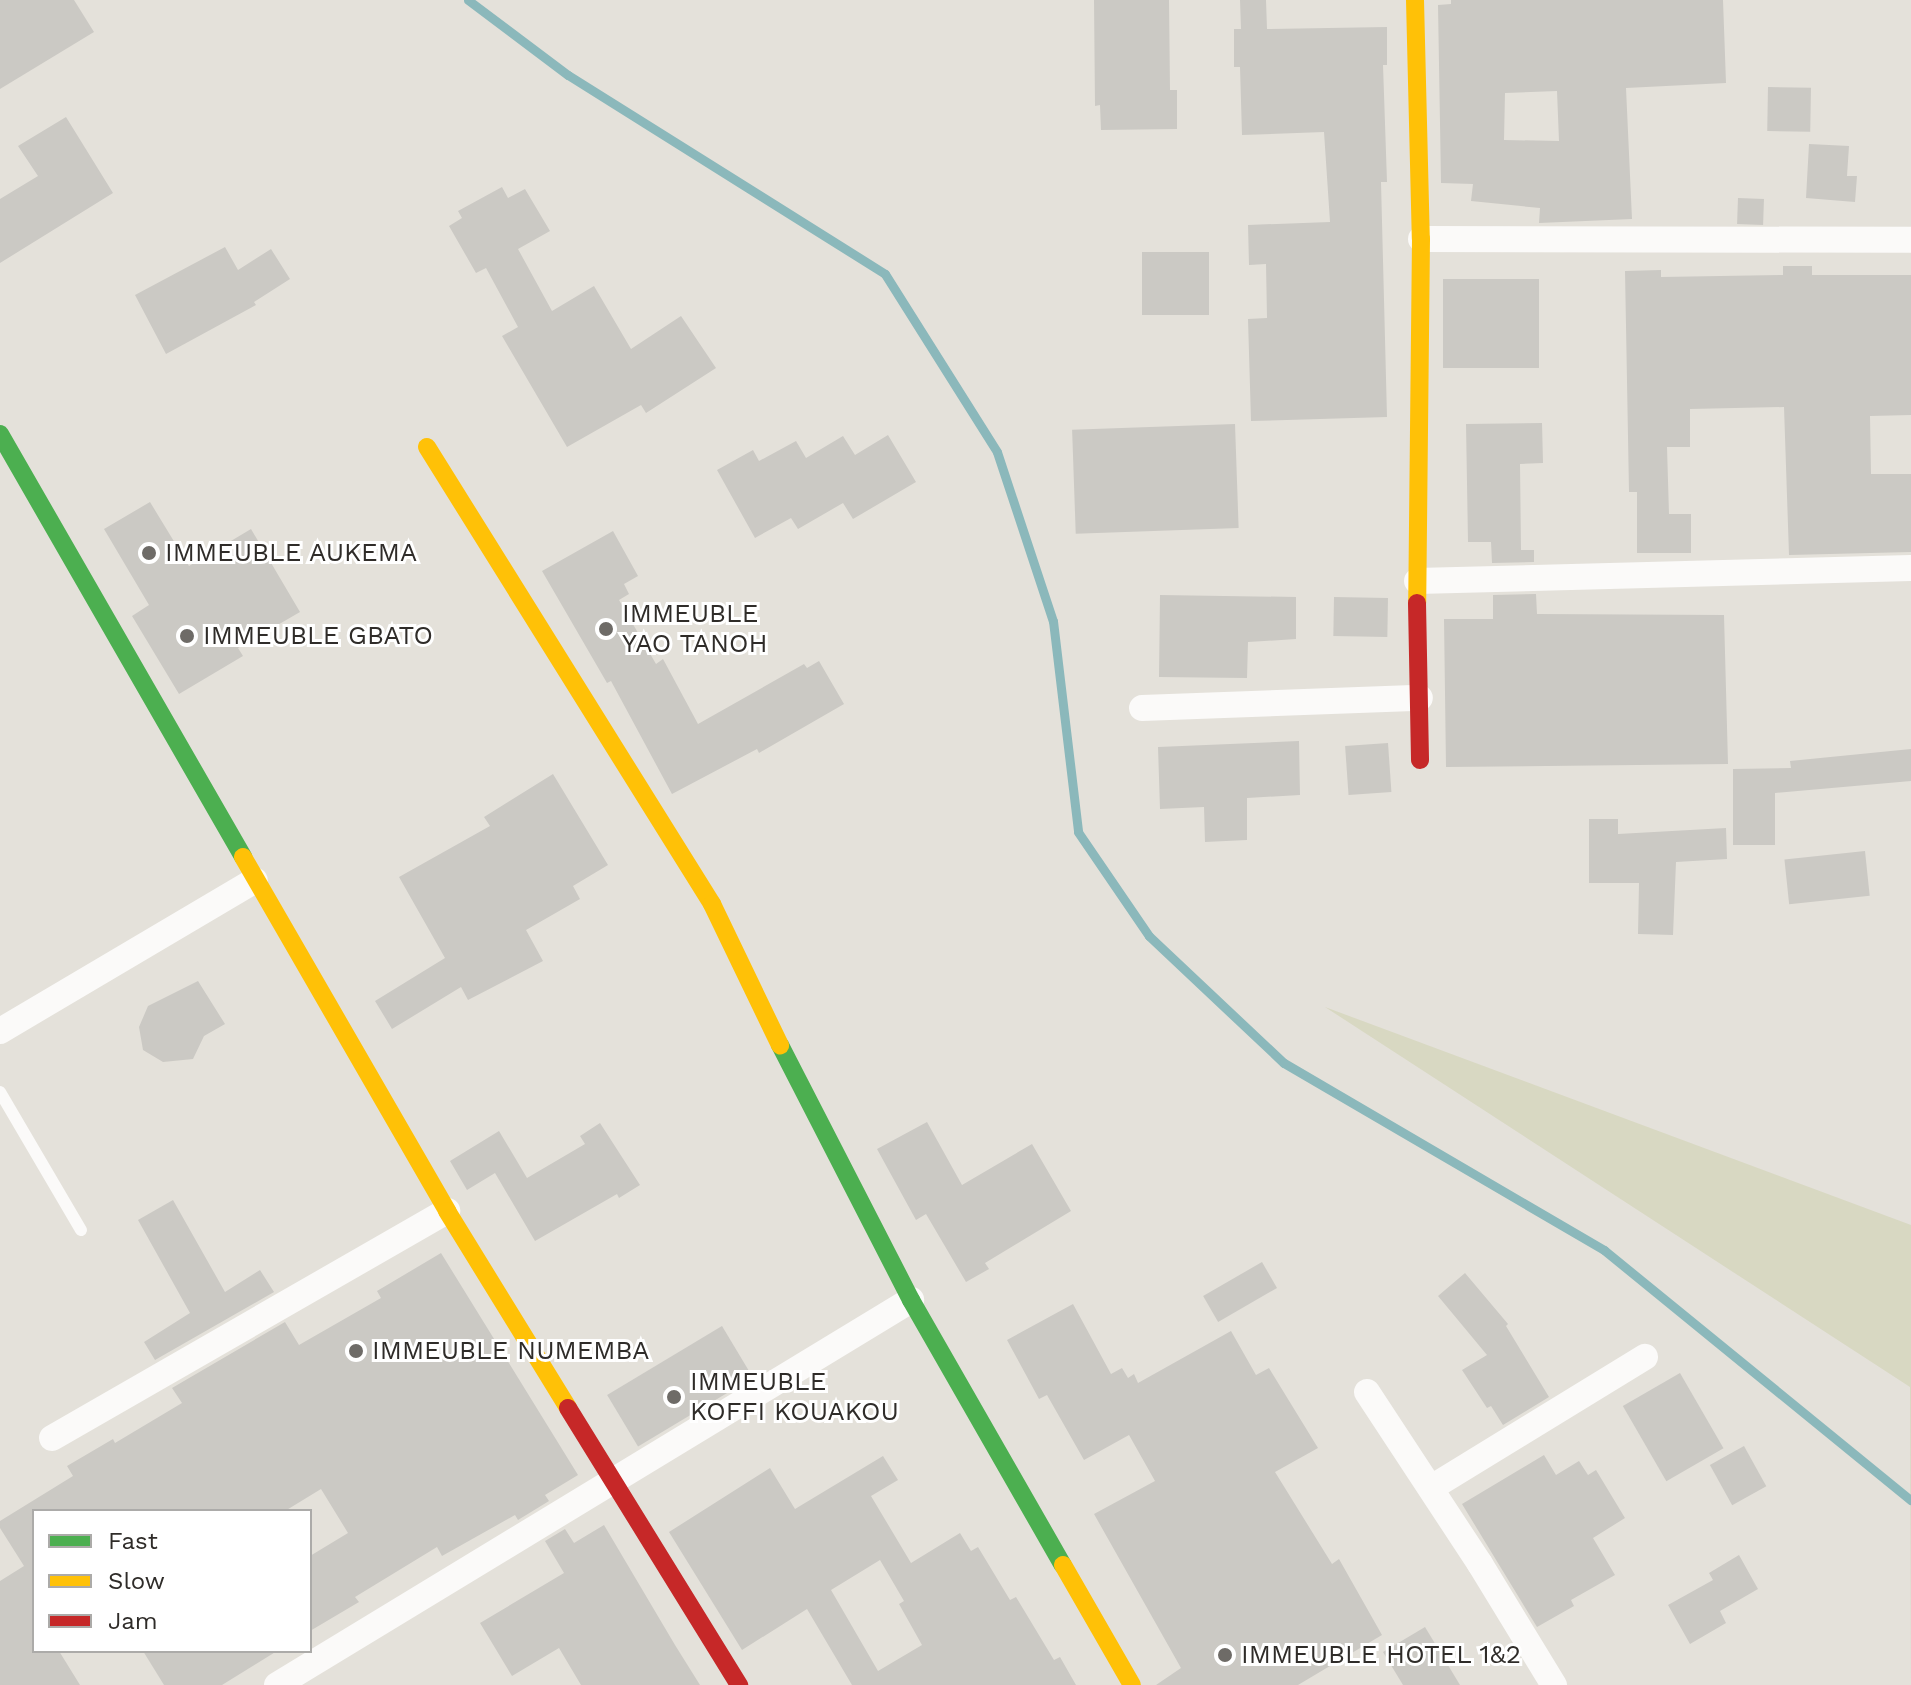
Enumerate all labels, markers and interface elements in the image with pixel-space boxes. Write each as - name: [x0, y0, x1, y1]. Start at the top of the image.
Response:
- place label: IMMEUBLE AUKEMA: [165, 537, 418, 569]
- marker: IMMEUBLE AUKEMA: [140, 544, 158, 562]
- place label: IMMEUBLE YAO TANOH: [622, 598, 768, 660]
- place label: IMMEUBLE GBATO: [203, 620, 433, 652]
- marker: IMMEUBLE YAO TANOH: [597, 620, 615, 638]
- marker: IMMEUBLE GBATO: [178, 627, 196, 645]
- place label: IMMEUBLE NUMEMBA: [372, 1335, 649, 1367]
- marker: IMMEUBLE NUMEMBA: [347, 1342, 365, 1360]
- place label: IMMEUBLE KOFFI KOUAKOU: [690, 1366, 899, 1428]
- marker: IMMEUBLE KOFFI KOUAKOU: [665, 1388, 683, 1406]
- legend: [32, 1509, 312, 1653]
- text: Fast: [108, 1527, 158, 1555]
- text: Slow: [108, 1567, 165, 1595]
- text: Jam: [108, 1607, 158, 1635]
- place label: IMMEUBLE HOTEL 1&2: [1241, 1639, 1522, 1671]
- marker: IMMEUBLE HOTEL 1&2: [1216, 1646, 1234, 1664]

